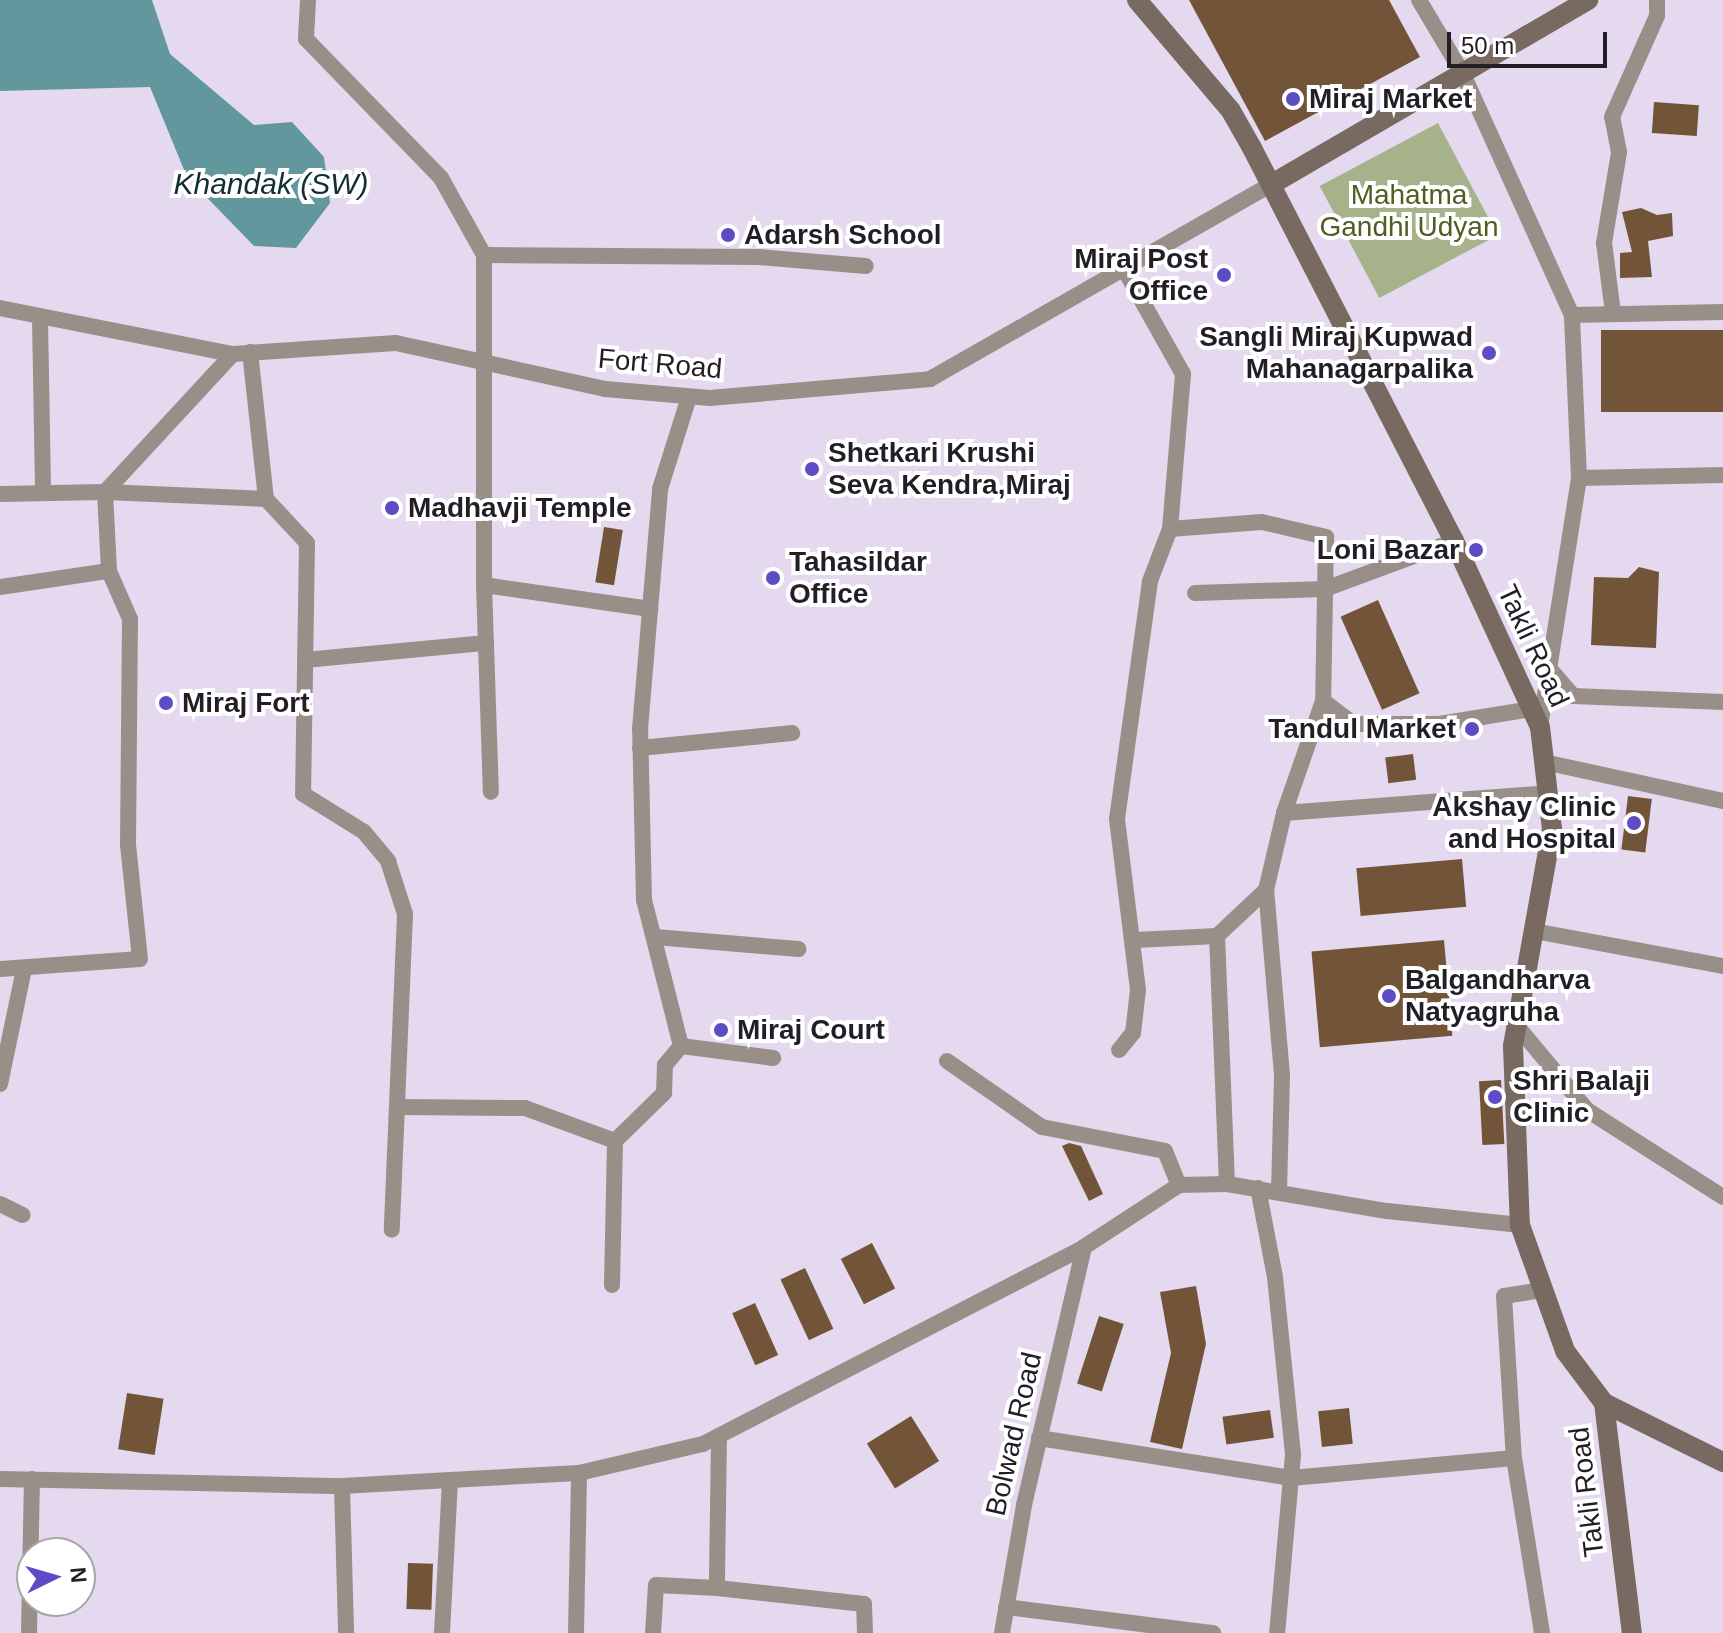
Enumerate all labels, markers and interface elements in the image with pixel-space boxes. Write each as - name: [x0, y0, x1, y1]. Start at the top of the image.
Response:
- scale bar: [1451, 16, 1611, 66]
- text: 50 m: [1461, 32, 1514, 59]
- place label: Miraj Market: [1309, 82, 1472, 116]
- marker: Miraj Market: [1284, 90, 1302, 108]
- water label: Khandak (SW): [173, 166, 369, 202]
- park label: Mahatma Gandhi Udyan: [1319, 178, 1499, 244]
- place label: Adarsh School: [744, 218, 942, 252]
- marker: Adarsh School: [719, 226, 737, 244]
- place label: Miraj Post Office: [1074, 242, 1208, 308]
- marker: Miraj Post Office: [1215, 266, 1233, 284]
- place label: Sangli Miraj Kupwad Mahanagarpalika: [1199, 320, 1473, 386]
- street label: Fort Road: [597, 342, 723, 386]
- marker: Sangli Miraj Kupwad Mahanagarpalika: [1480, 344, 1498, 362]
- place label: Shetkari Krushi Seva Kendra,Miraj: [828, 436, 1071, 502]
- marker: Shetkari Krushi Seva Kendra,Miraj: [803, 460, 821, 478]
- place label: Madhavji Temple: [408, 491, 632, 525]
- marker: Madhavji Temple: [383, 499, 401, 517]
- place label: Loni Bazar: [1317, 533, 1460, 567]
- marker: Loni Bazar: [1467, 541, 1485, 559]
- place label: Tahasildar Office: [789, 545, 927, 611]
- marker: Tahasildar Office: [764, 569, 782, 587]
- street label: Takli Road: [1490, 580, 1576, 712]
- place label: Miraj Fort: [182, 686, 310, 720]
- marker: Miraj Fort: [157, 694, 175, 712]
- place label: Tandul Market: [1268, 712, 1456, 746]
- marker: Tandul Market: [1463, 720, 1481, 738]
- place label: Akshay Clinic and Hospital: [1432, 790, 1616, 856]
- marker: Akshay Clinic and Hospital: [1623, 812, 1645, 834]
- place label: Balgandharva Natyagruha: [1405, 963, 1590, 1029]
- marker: Balgandharva Natyagruha: [1380, 987, 1398, 1005]
- place label: Miraj Court: [737, 1013, 885, 1047]
- marker: Miraj Court: [712, 1021, 730, 1039]
- place label: Shri Balaji Clinic: [1513, 1064, 1650, 1130]
- marker: Shri Balaji Clinic: [1484, 1086, 1506, 1108]
- street label: Bolwad Road: [979, 1349, 1049, 1519]
- street label: Takli Road: [1562, 1425, 1612, 1559]
- north arrow: [16, 1537, 96, 1617]
- text: N: [65, 1566, 92, 1584]

